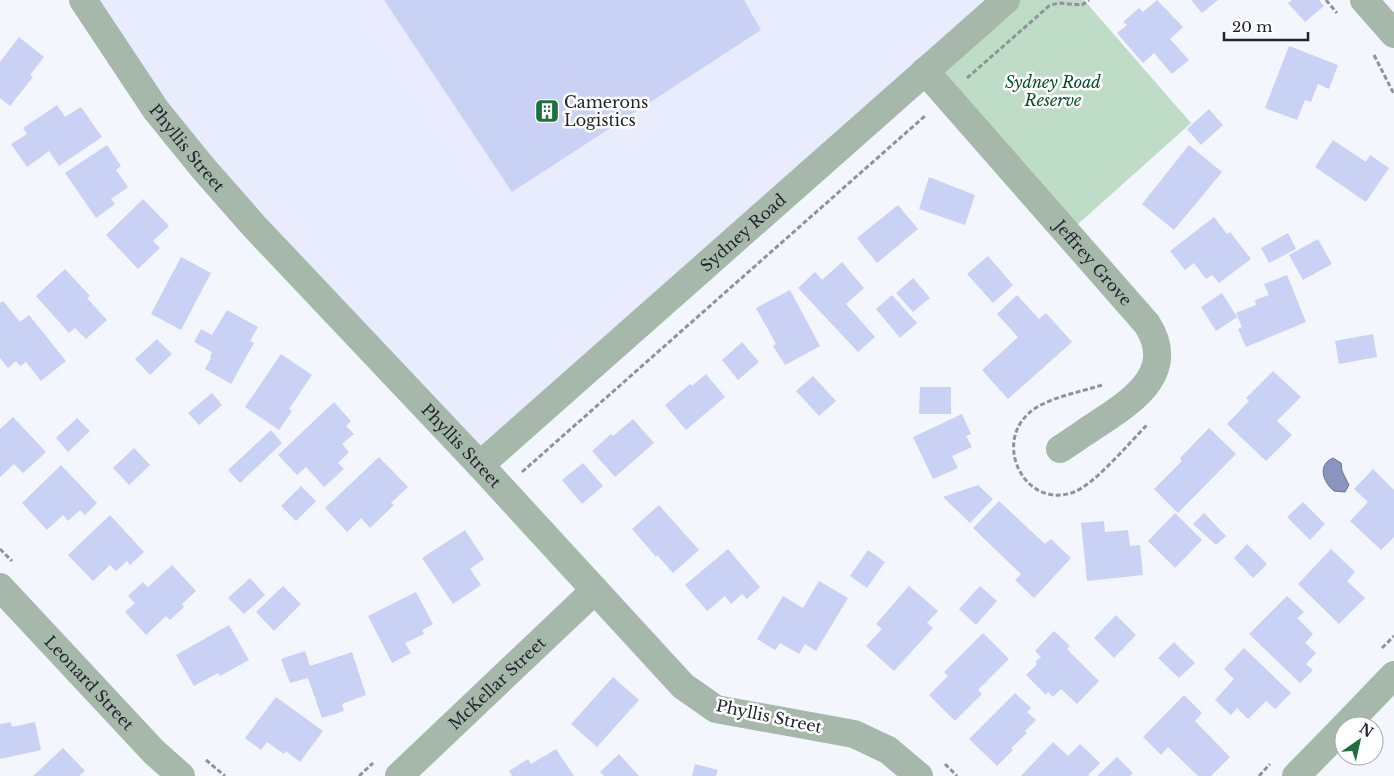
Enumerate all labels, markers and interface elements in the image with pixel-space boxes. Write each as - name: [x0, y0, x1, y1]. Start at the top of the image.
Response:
- scale bar: [1224, 10, 1308, 42]
- text: 20 m: [1232, 17, 1272, 36]
- park label: Sydney Road Reserve: [1005, 72, 1101, 110]
- place label: Camerons Logistics: [564, 92, 648, 130]
- building icon: Camerons Logistics: [534, 98, 560, 124]
- street label: Phyllis Street: [145, 100, 229, 196]
- street label: Sydney Road: [696, 189, 790, 276]
- street label: Jeffrey Grove: [1049, 214, 1136, 310]
- street label: Phyllis Street: [417, 399, 506, 492]
- street label: Leonard Street: [40, 631, 138, 734]
- street label: McKellar Street: [444, 632, 550, 734]
- street label: Phyllis Street: [714, 695, 824, 737]
- north arrow: [1334, 716, 1384, 766]
- text: N: [1356, 719, 1377, 741]

